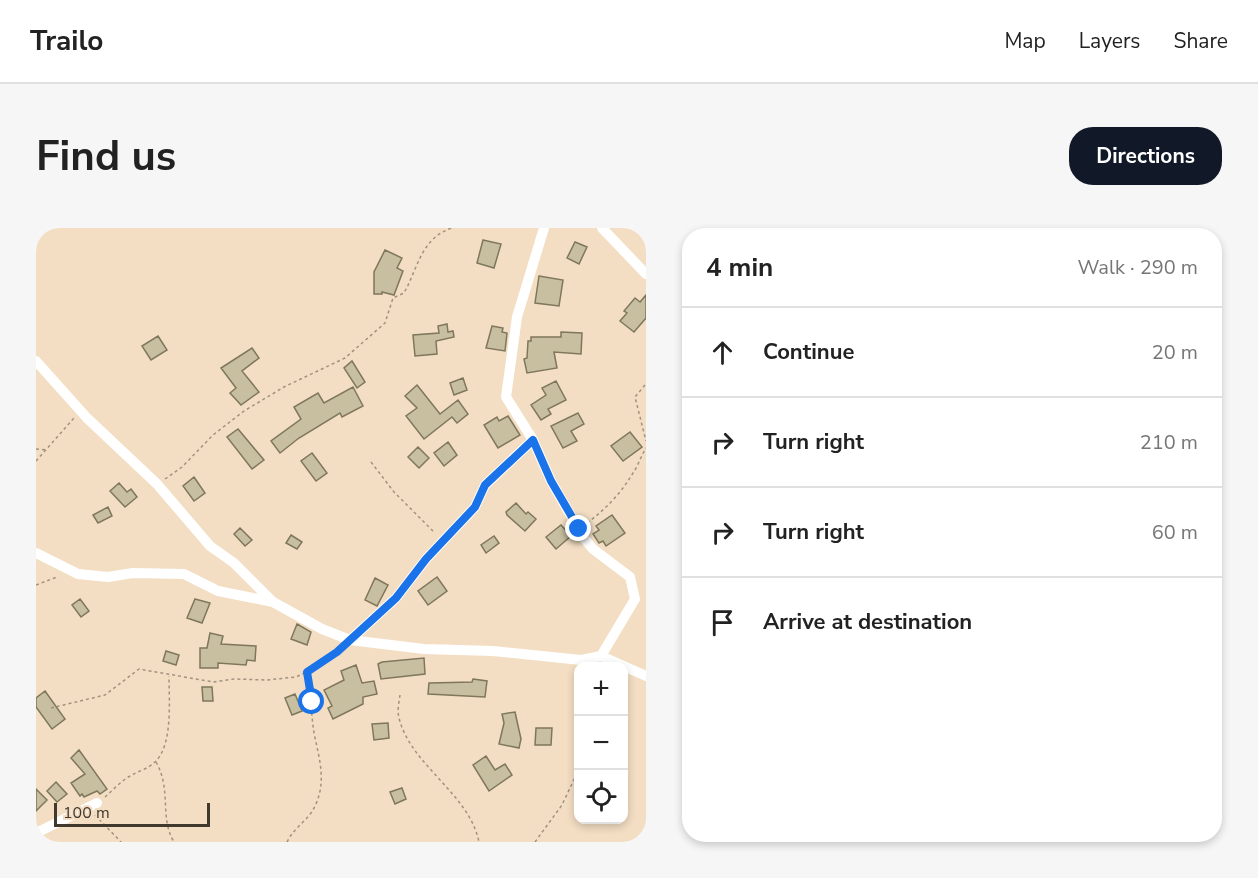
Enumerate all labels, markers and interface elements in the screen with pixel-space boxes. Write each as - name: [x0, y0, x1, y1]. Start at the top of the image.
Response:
- text: Trailo: [30, 22, 103, 60]
- text: Map: [1004, 27, 1046, 55]
- text: Layers: [1079, 27, 1140, 55]
- text: Share: [1173, 27, 1228, 55]
- button: Directions: [1069, 127, 1222, 185]
- text: Find us: [36, 128, 176, 185]
- text: 4 min: [706, 250, 773, 285]
- text: Walk · 290 m: [1078, 254, 1198, 281]
- icon: ahead: [706, 336, 739, 369]
- text: Continue: [763, 337, 854, 367]
- text: 20 m: [1152, 339, 1198, 366]
- icon: right: [706, 426, 739, 459]
- text: Turn right: [763, 427, 864, 457]
- text: 210 m: [1140, 429, 1198, 456]
- route end: [565, 515, 591, 541]
- icon: right: [706, 516, 739, 549]
- text: Turn right: [763, 517, 864, 547]
- text: 60 m: [1152, 519, 1198, 546]
- icon: arrive: [706, 606, 739, 639]
- text: Arrive at destination: [763, 607, 972, 637]
- map controls: [574, 662, 628, 824]
- button: +: [574, 662, 628, 716]
- route start: [298, 688, 324, 714]
- button: −: [574, 716, 628, 770]
- button: locate: [574, 770, 628, 824]
- scale bar: [54, 800, 210, 828]
- text: 100 m: [63, 802, 110, 824]

